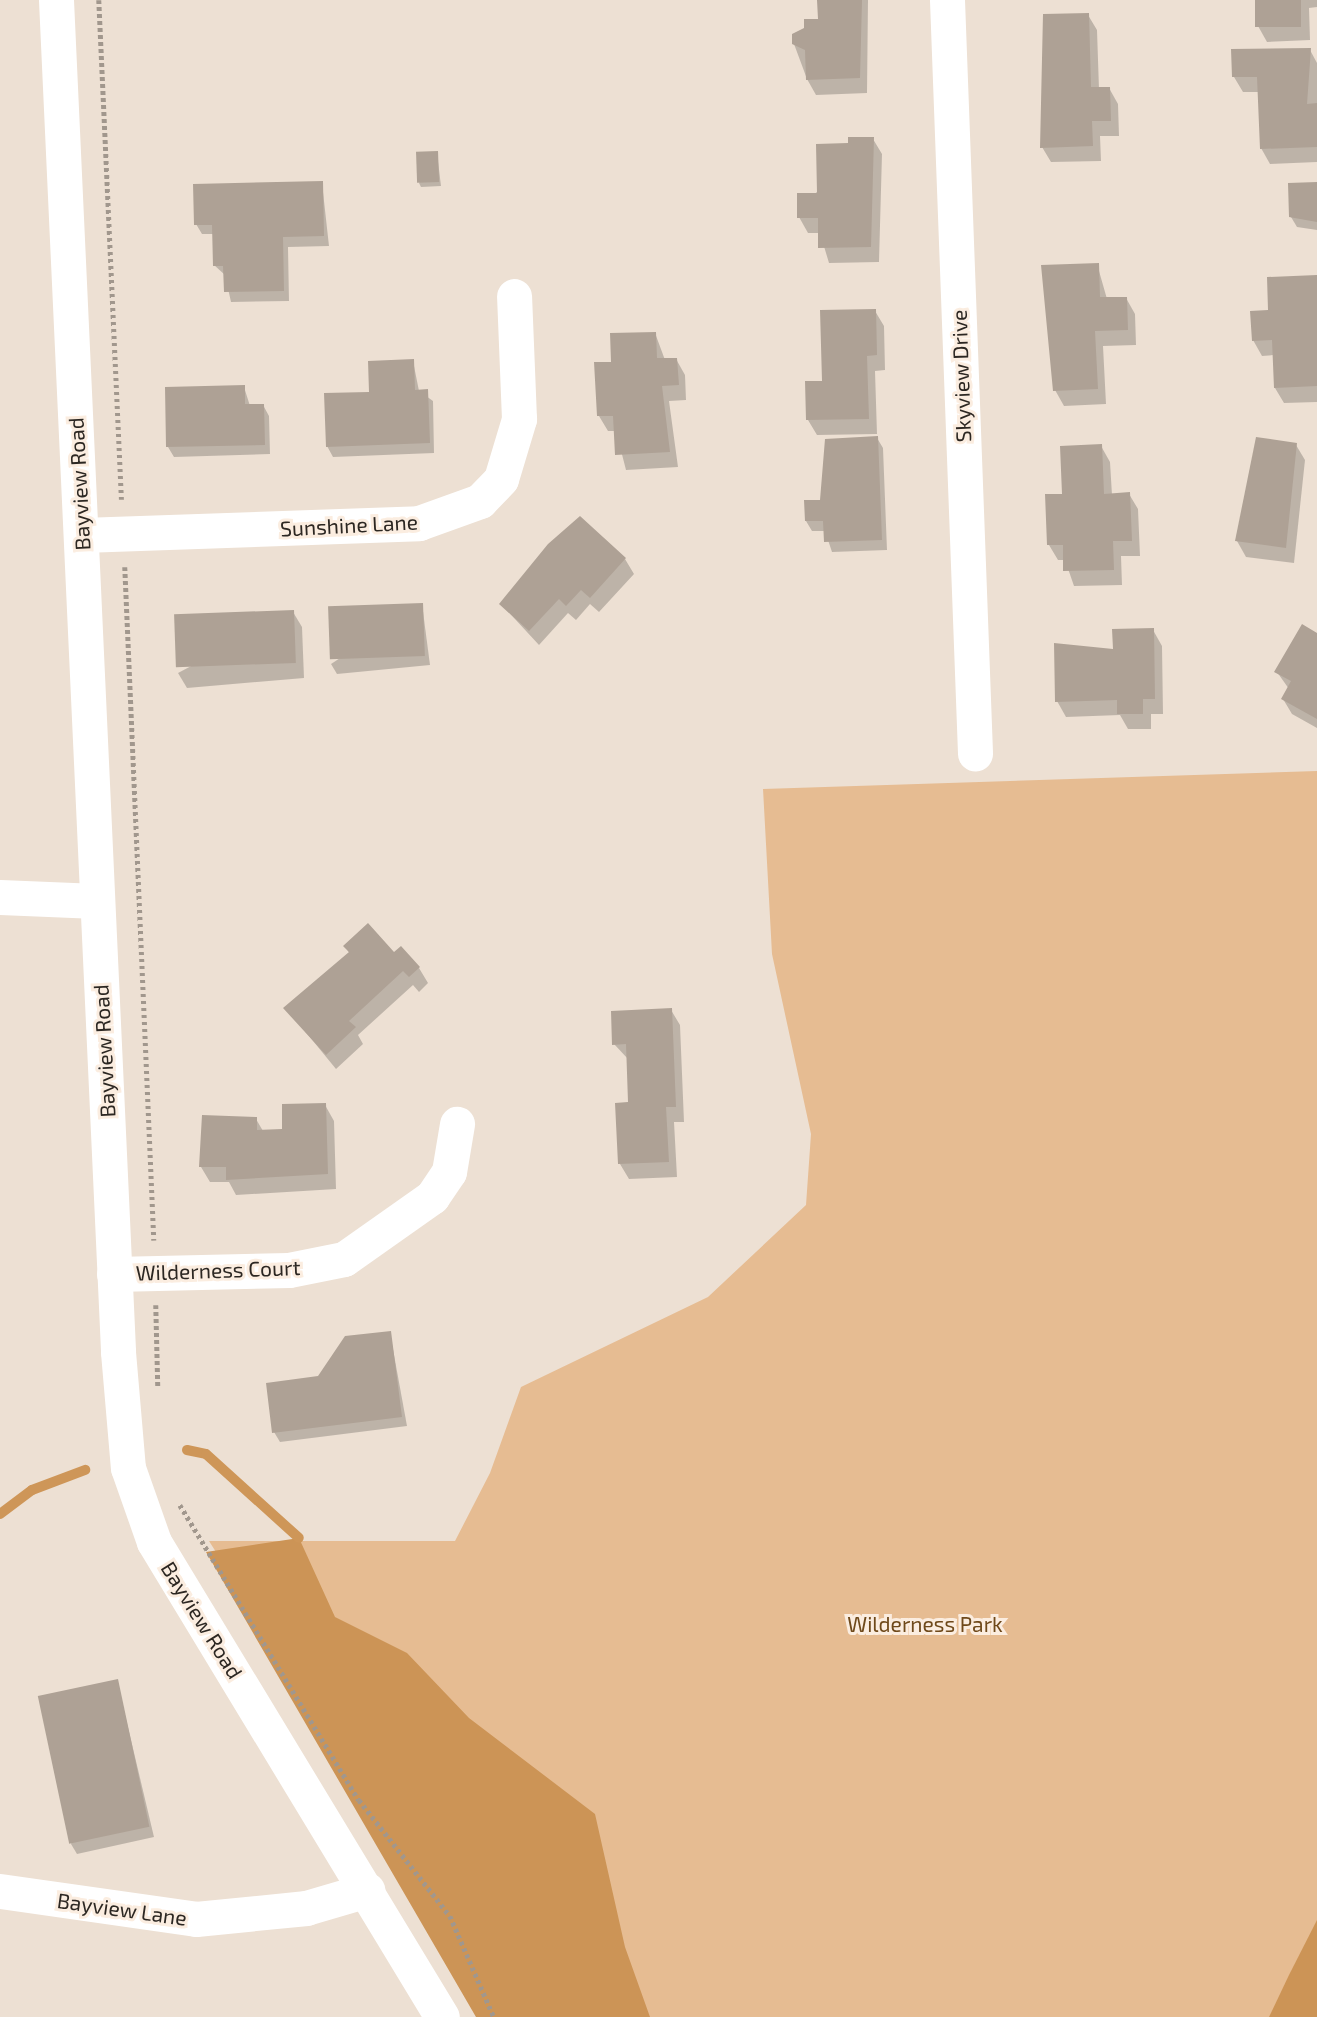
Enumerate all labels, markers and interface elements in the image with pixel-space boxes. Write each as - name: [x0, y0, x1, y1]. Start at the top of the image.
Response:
- street label: Skyview Drive: [946, 309, 976, 443]
- street label: Bayview Road: [63, 417, 95, 551]
- street label: Sunshine Lane: [279, 509, 419, 541]
- street label: Bayview Road: [88, 984, 120, 1118]
- street label: Wilderness Court: [135, 1255, 301, 1285]
- street label: Bayview Road: [156, 1557, 248, 1683]
- park label: Wilderness Park: [847, 1611, 1003, 1637]
- street label: Bayview Lane: [55, 1887, 189, 1931]

